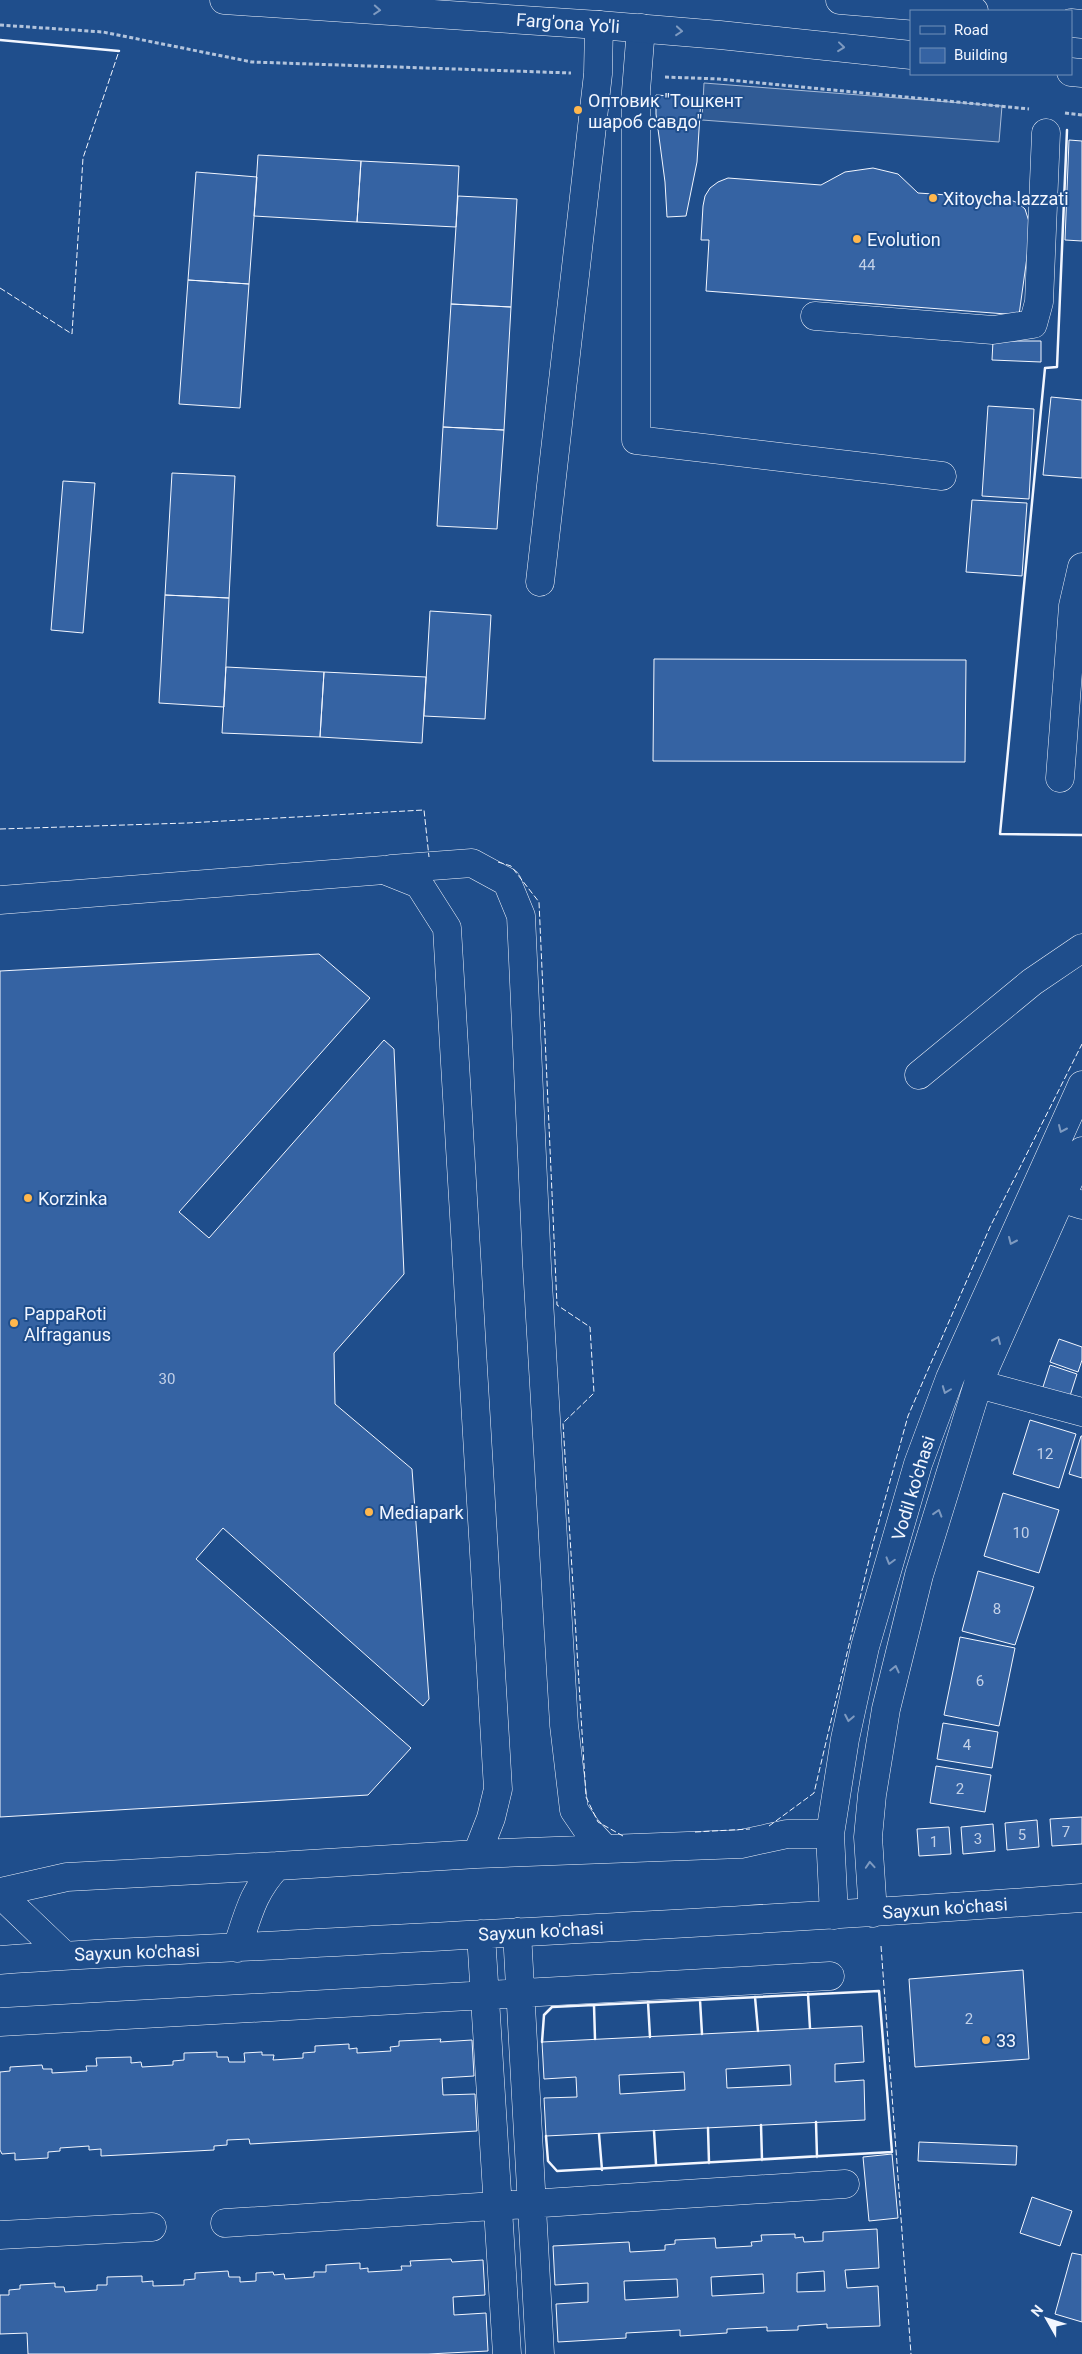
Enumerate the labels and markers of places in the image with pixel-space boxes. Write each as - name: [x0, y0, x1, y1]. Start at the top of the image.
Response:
- place label: Оптовик "Тошкент шароб савдо": [588, 90, 743, 132]
- marker: Оптовик "Тошкент шароб савдо": [572, 104, 584, 116]
- place label: Xitoycha lazzati: [943, 188, 1069, 209]
- marker: Xitoycha lazzati: [927, 192, 939, 204]
- place label: Evolution: [867, 229, 941, 250]
- marker: Evolution: [851, 233, 863, 245]
- place label: Korzinka: [38, 1188, 108, 1209]
- marker: Korzinka: [22, 1192, 34, 1204]
- place label: PappaRoti Alfraganus: [24, 1303, 111, 1345]
- marker: PappaRoti Alfraganus: [8, 1317, 20, 1329]
- place label: Mediapark: [379, 1502, 465, 1523]
- marker: Mediapark: [363, 1506, 375, 1518]
- place label: 33: [996, 2030, 1016, 2051]
- marker: 33: [980, 2034, 992, 2046]

